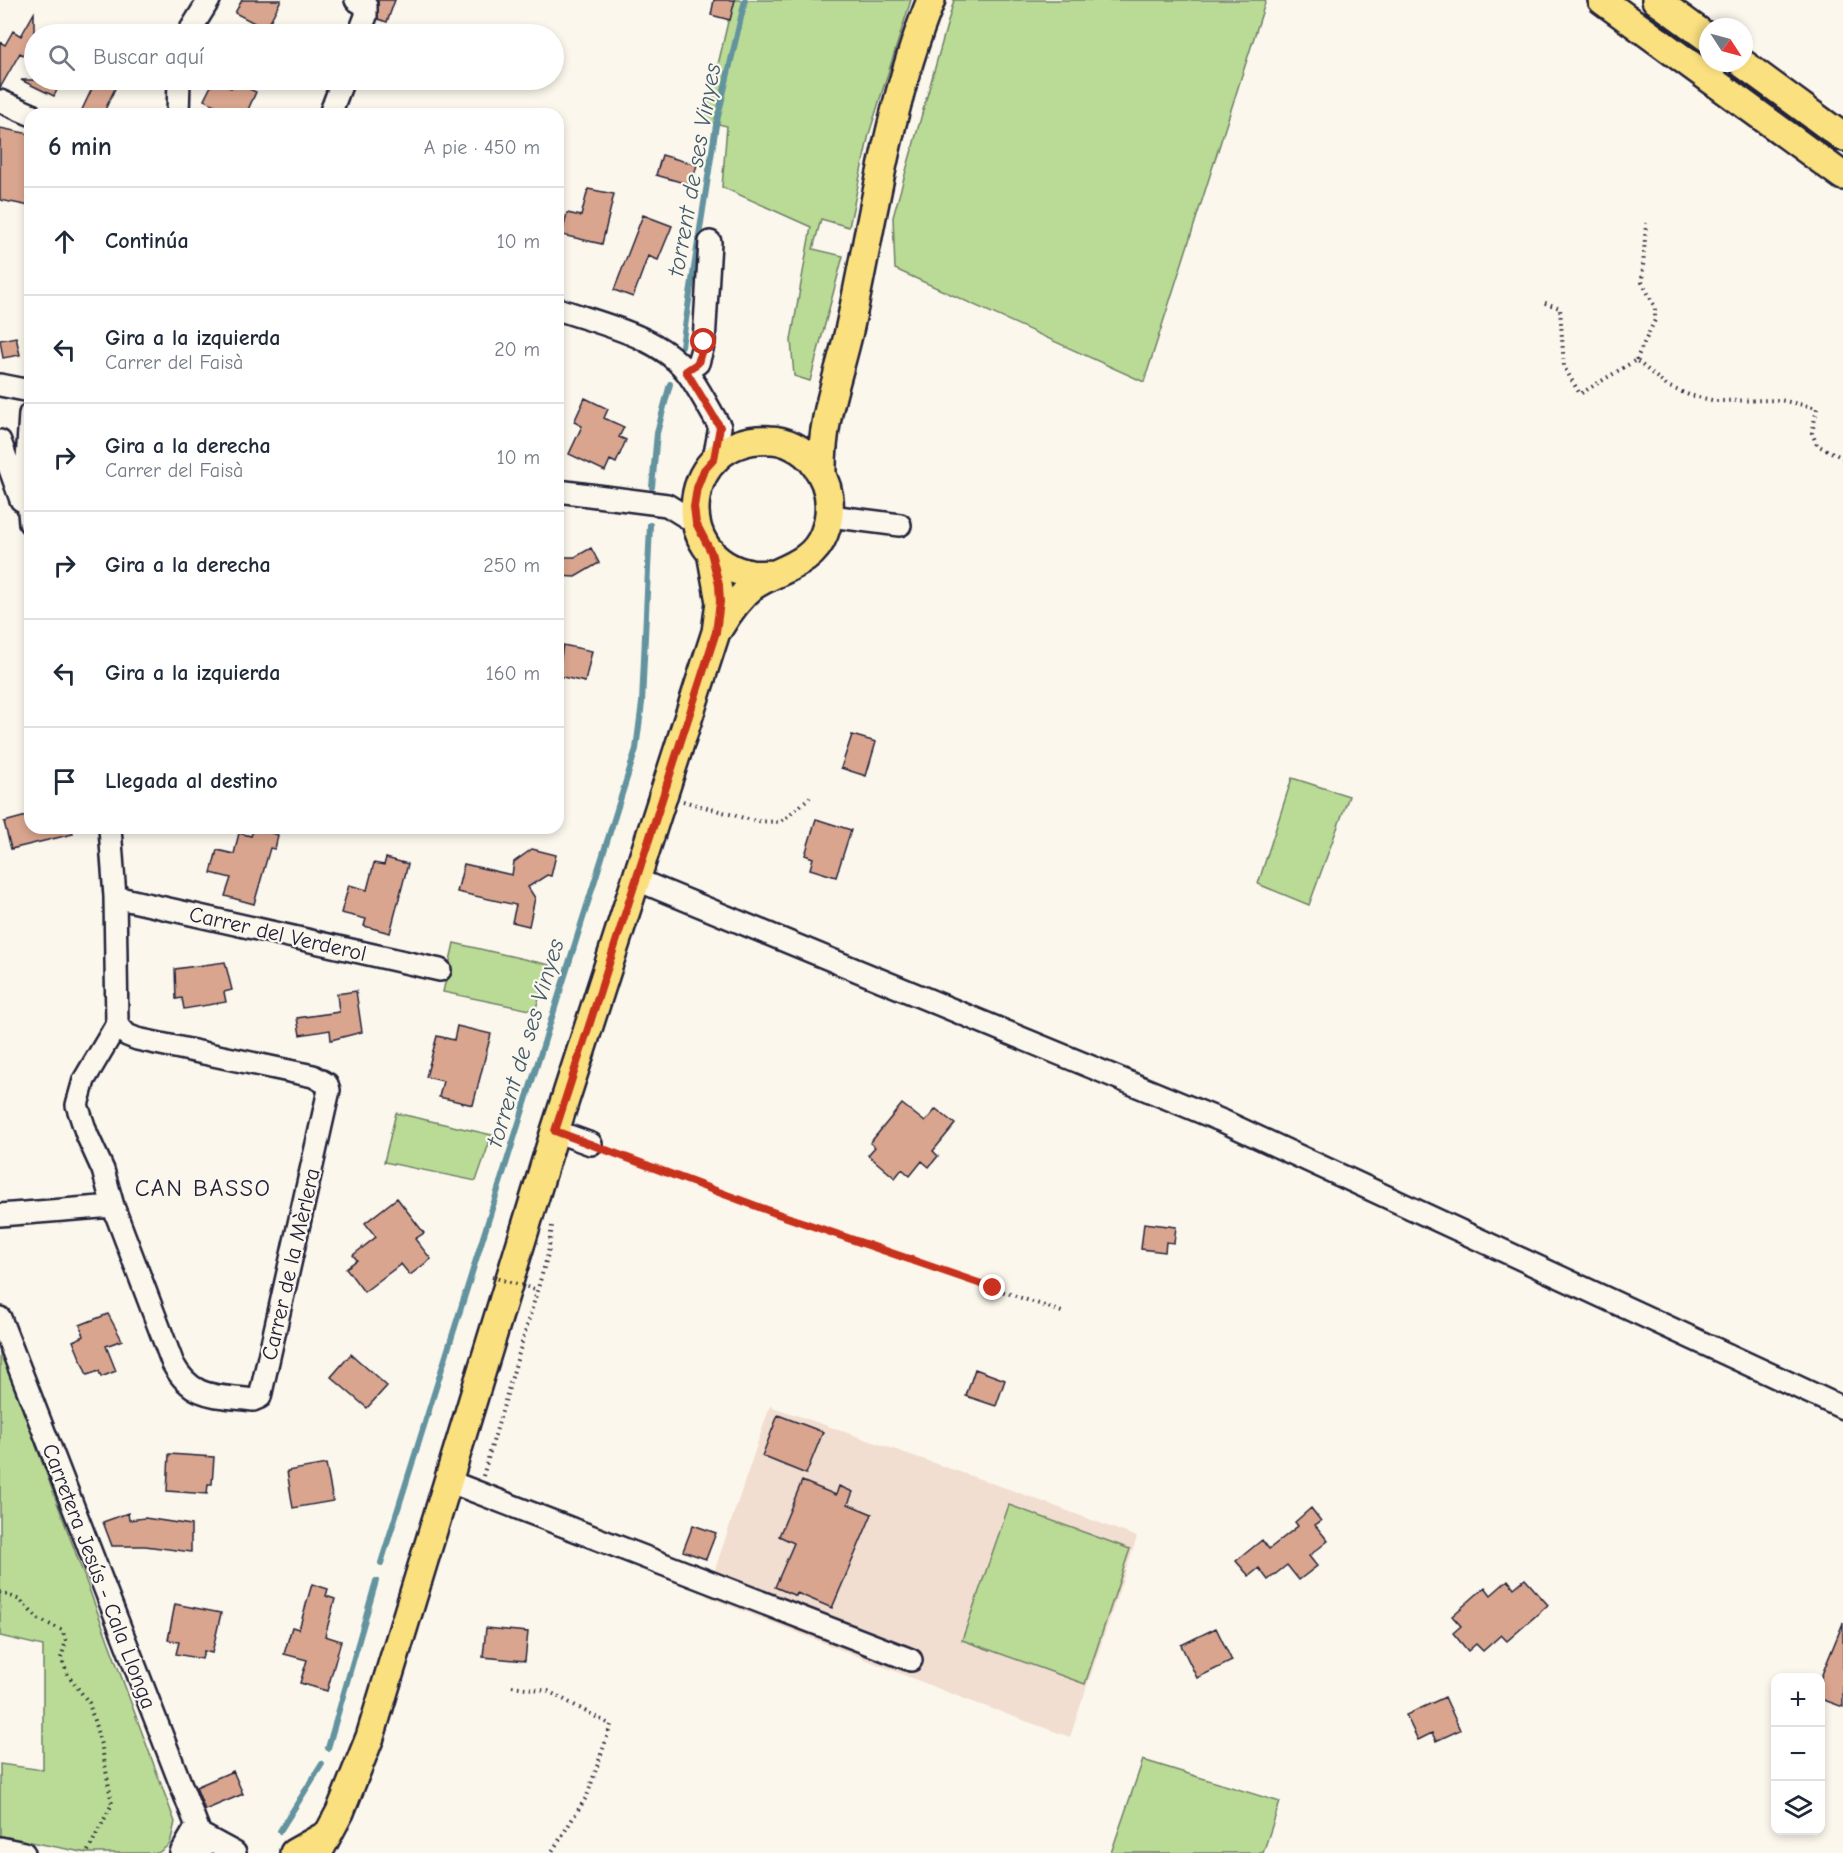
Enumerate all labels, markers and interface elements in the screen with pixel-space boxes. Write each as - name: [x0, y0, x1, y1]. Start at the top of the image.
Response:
- north arrow: [1699, 18, 1753, 72]
- search box: [24, 24, 564, 90]
- icon: search: [45, 41, 78, 74]
- text: Buscar aquí: [93, 44, 204, 70]
- water label: torrent de ses Vinyes: [661, 61, 727, 279]
- text: 6 min: [48, 132, 112, 162]
- text: A pie · 450 m: [424, 136, 540, 159]
- icon: ahead: [48, 225, 81, 258]
- text: Continúa: [105, 228, 189, 254]
- text: 10 m: [497, 230, 540, 253]
- text: Gira a la izquierda: [105, 325, 280, 351]
- route start: [690, 328, 716, 354]
- icon: left: [48, 333, 81, 366]
- text: 20 m: [494, 338, 540, 361]
- text: Carrer del Faisà: [105, 351, 243, 374]
- text: Gira a la derecha: [105, 433, 271, 459]
- icon: right: [48, 441, 81, 474]
- text: 10 m: [497, 446, 540, 469]
- text: Carrer del Faisà: [105, 459, 243, 482]
- icon: right: [48, 549, 81, 582]
- text: Gira a la derecha: [105, 552, 271, 578]
- text: 250 m: [483, 554, 540, 577]
- icon: left: [48, 657, 81, 690]
- text: Gira a la izquierda: [105, 660, 280, 686]
- text: 160 m: [486, 662, 540, 685]
- icon: arrive: [48, 765, 81, 798]
- text: Llegada al destino: [105, 768, 278, 794]
- street label: Carrer del Verderol: [187, 901, 369, 967]
- water label: torrent de ses Vinyes: [480, 936, 570, 1150]
- street label: Carrer de la Mèrlera: [256, 1166, 326, 1363]
- district label: CAN BASSO: [135, 1174, 271, 1202]
- route end: [979, 1274, 1005, 1300]
- street label: Carretera Jesús - Cala Llonga: [36, 1440, 162, 1713]
- map controls: [1771, 1673, 1825, 1835]
- button: +: [1771, 1673, 1825, 1727]
- button: −: [1771, 1727, 1825, 1781]
- button: layers: [1771, 1781, 1825, 1835]

